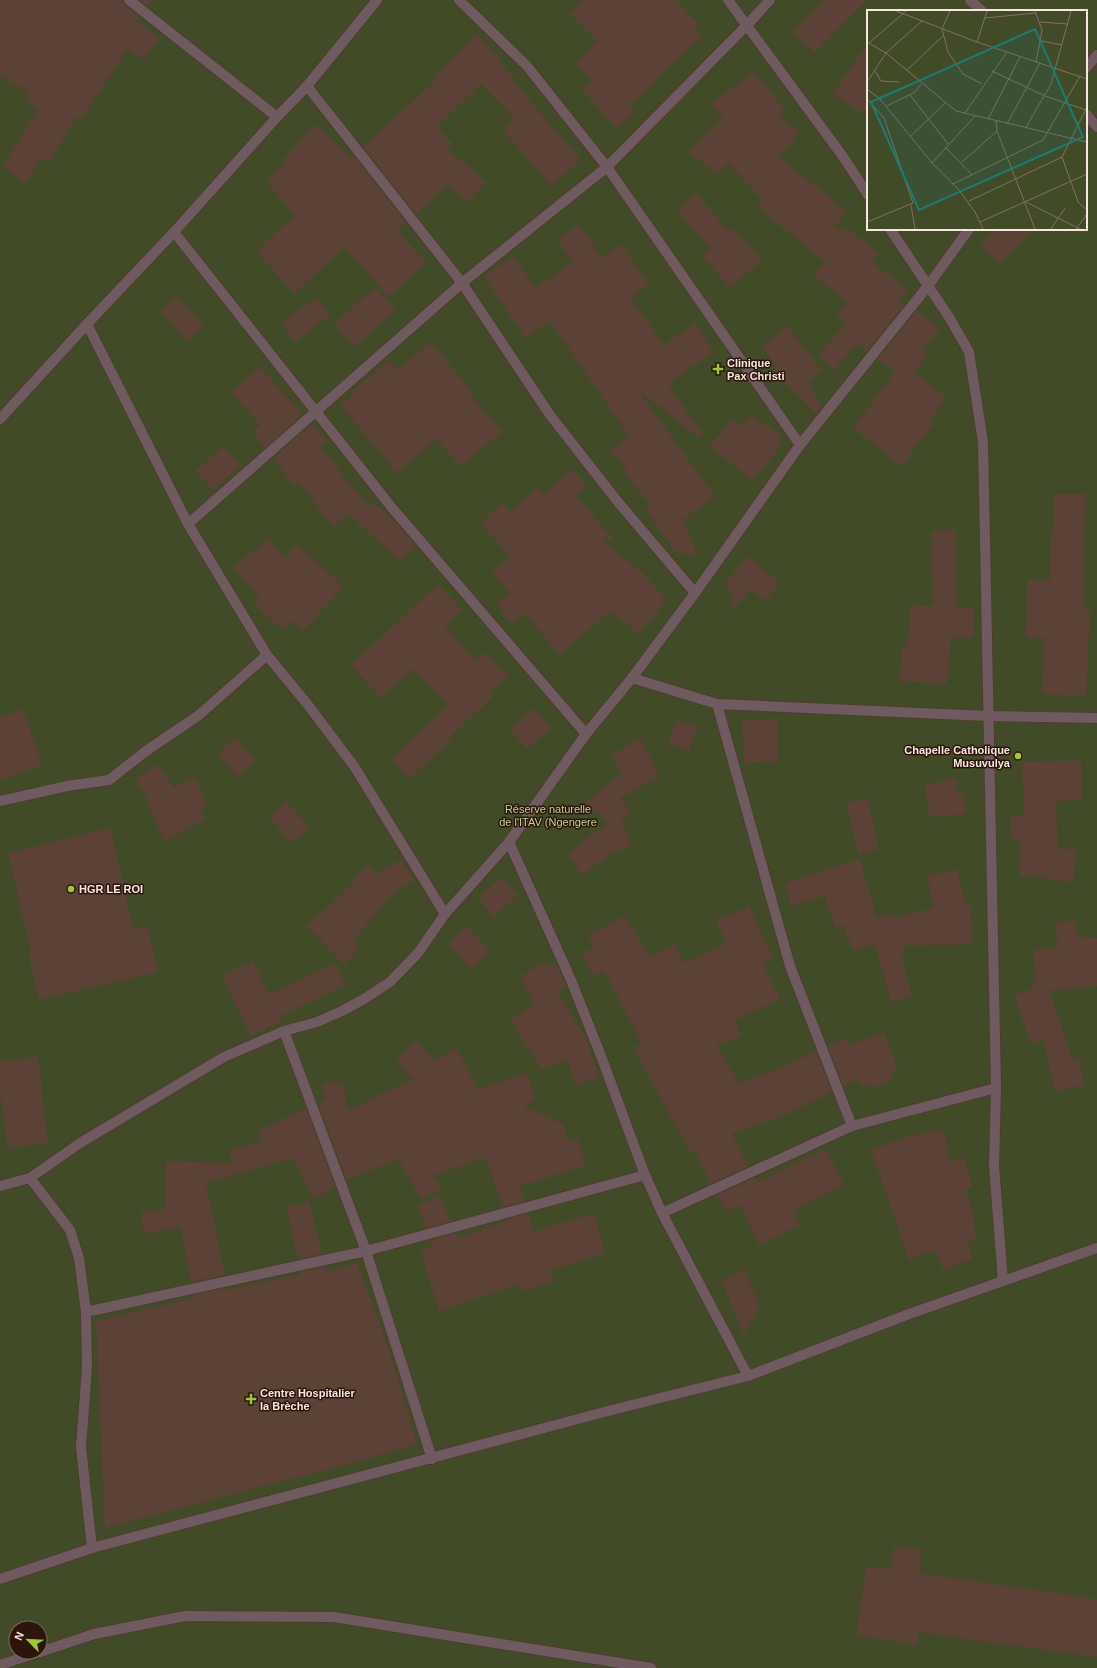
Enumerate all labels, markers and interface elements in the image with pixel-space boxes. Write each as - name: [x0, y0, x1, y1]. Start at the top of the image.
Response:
- inset map: [867, 10, 1087, 230]
- place label: Clinique Pax Christi: [727, 357, 784, 382]
- marker: Clinique Pax Christi: [712, 363, 724, 375]
- place label: Chapelle Catholique Musuvulya: [904, 744, 1011, 769]
- marker: Chapelle Catholique Musuvulya: [1013, 751, 1023, 761]
- park label: Réserve naturelle de l'ITAV (Ngengere: [499, 803, 597, 828]
- place label: HGR LE ROI: [79, 883, 143, 895]
- marker: HGR LE ROI: [66, 884, 76, 894]
- place label: Centre Hospitalier la Brèche: [260, 1387, 355, 1412]
- marker: Centre Hospitalier la Brèche: [245, 1393, 257, 1405]
- north arrow: [8, 1620, 48, 1660]
- text: N: [12, 1630, 26, 1642]

